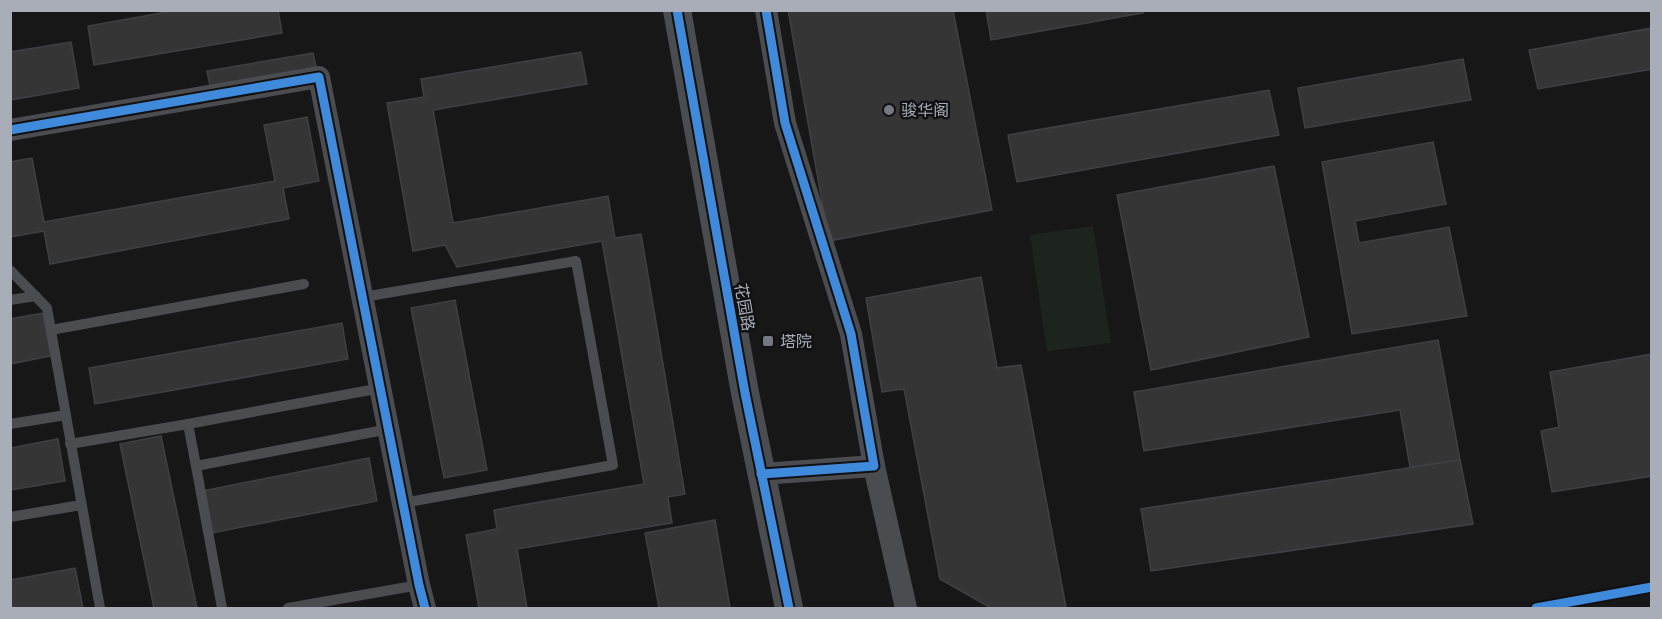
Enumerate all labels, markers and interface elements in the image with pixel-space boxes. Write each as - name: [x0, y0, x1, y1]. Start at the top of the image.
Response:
- place label: 骏华阁: [901, 101, 949, 119]
- marker: 骏华阁: [882, 103, 896, 117]
- street label: 花园路: [732, 282, 758, 332]
- place label: 塔院: [780, 332, 812, 350]
- marker: 塔院: [761, 334, 775, 348]

